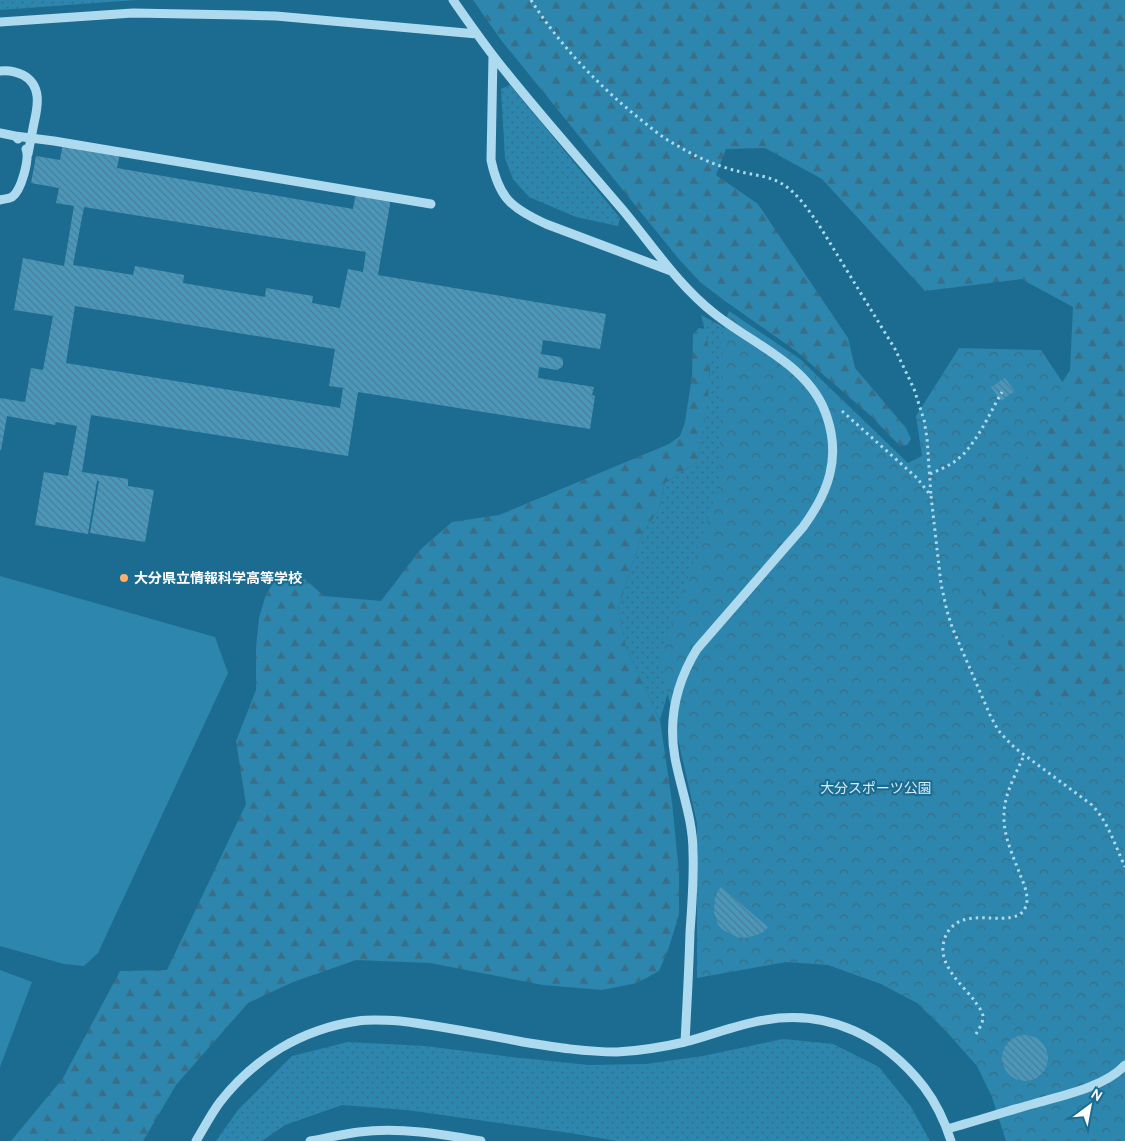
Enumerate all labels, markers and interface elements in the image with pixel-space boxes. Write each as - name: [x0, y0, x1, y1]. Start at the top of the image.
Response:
- place label: 大分県立情報科学高等学校: [134, 569, 302, 587]
- marker: 大分県立情報科学高等学校: [118, 572, 130, 584]
- park label: 大分スポーツ公園: [820, 779, 932, 797]
- north arrow: [1065, 1081, 1115, 1131]
- text: N: [1088, 1085, 1106, 1105]

